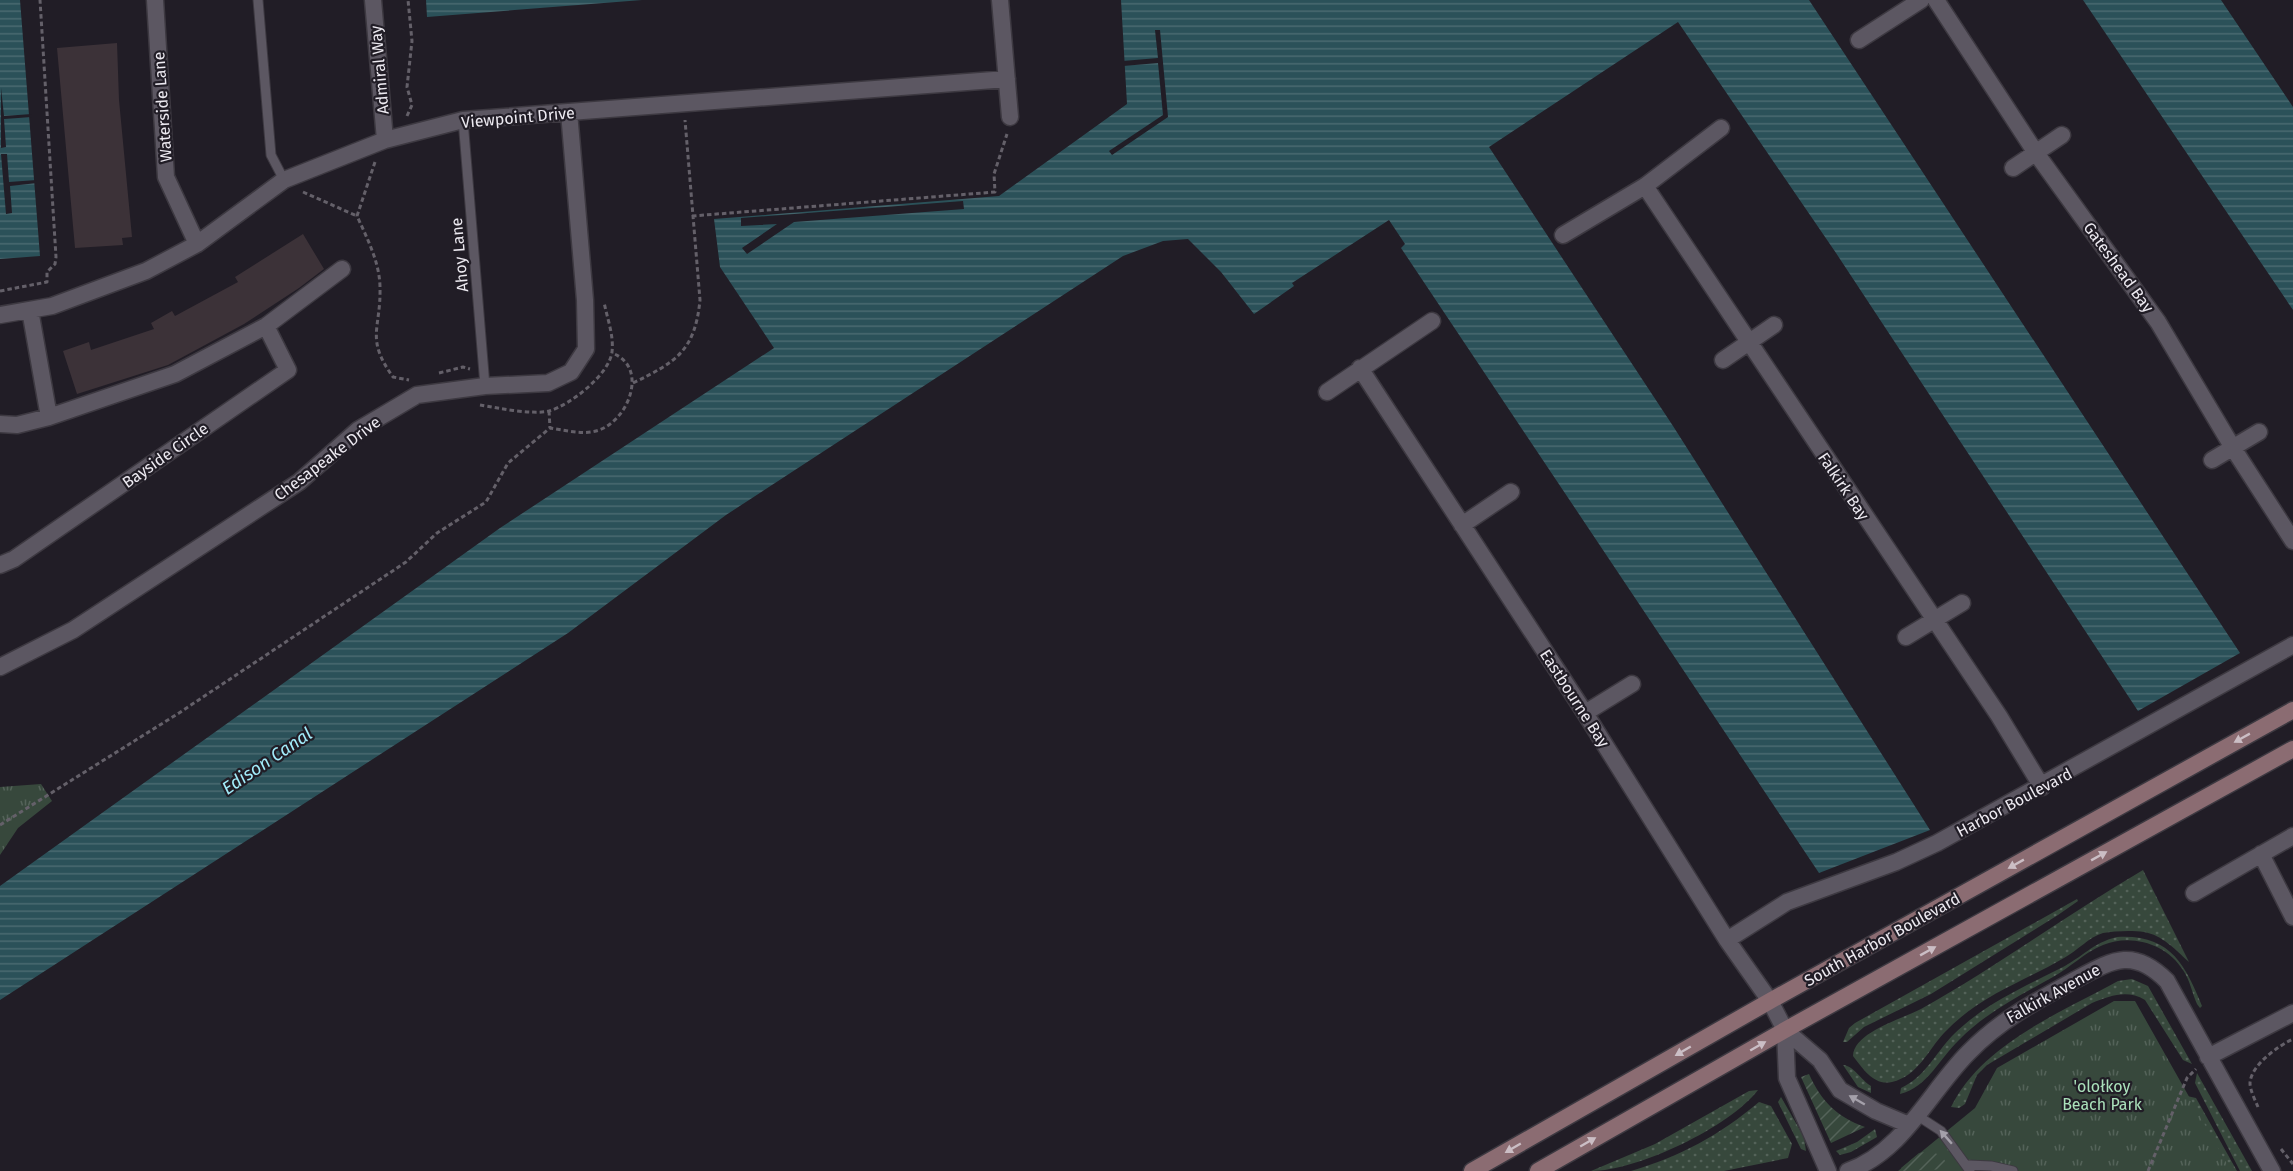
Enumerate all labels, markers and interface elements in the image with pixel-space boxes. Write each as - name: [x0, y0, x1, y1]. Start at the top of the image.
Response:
- street label: Admiral Way: [366, 25, 393, 115]
- street label: Waterside Lane: [149, 51, 176, 163]
- street label: Viewpoint Drive: [460, 103, 576, 132]
- street label: Ahoy Lane: [447, 217, 472, 293]
- street label: Gateshead Bay: [2079, 218, 2158, 316]
- street label: Chesapeake Drive: [270, 412, 384, 505]
- street label: Bayside Circle: [119, 419, 212, 492]
- street label: Falkirk Bay: [1814, 449, 1873, 524]
- street label: Eastbourne Bay: [1536, 646, 1613, 751]
- water label: Edison Canal: [218, 723, 316, 799]
- one-way arrow: [2234, 733, 2250, 744]
- street label: Harbor Boulevard: [1953, 764, 2075, 841]
- one-way arrow: [2091, 851, 2108, 861]
- one-way arrow: [2008, 859, 2025, 869]
- street label: South Harbor Boulevard: [1801, 889, 1963, 990]
- one-way arrow: [1920, 946, 1937, 956]
- street label: Falkirk Avenue: [2003, 960, 2104, 1027]
- one-way arrow: [1750, 1040, 1766, 1051]
- one-way arrow: [1674, 1046, 1691, 1056]
- park label: 'olołkoy Beach Park: [2062, 1077, 2143, 1114]
- one-way arrow: [1849, 1094, 1865, 1105]
- one-way arrow: [1939, 1130, 1953, 1145]
- one-way arrow: [1580, 1137, 1597, 1147]
- one-way arrow: [1505, 1142, 1521, 1153]

